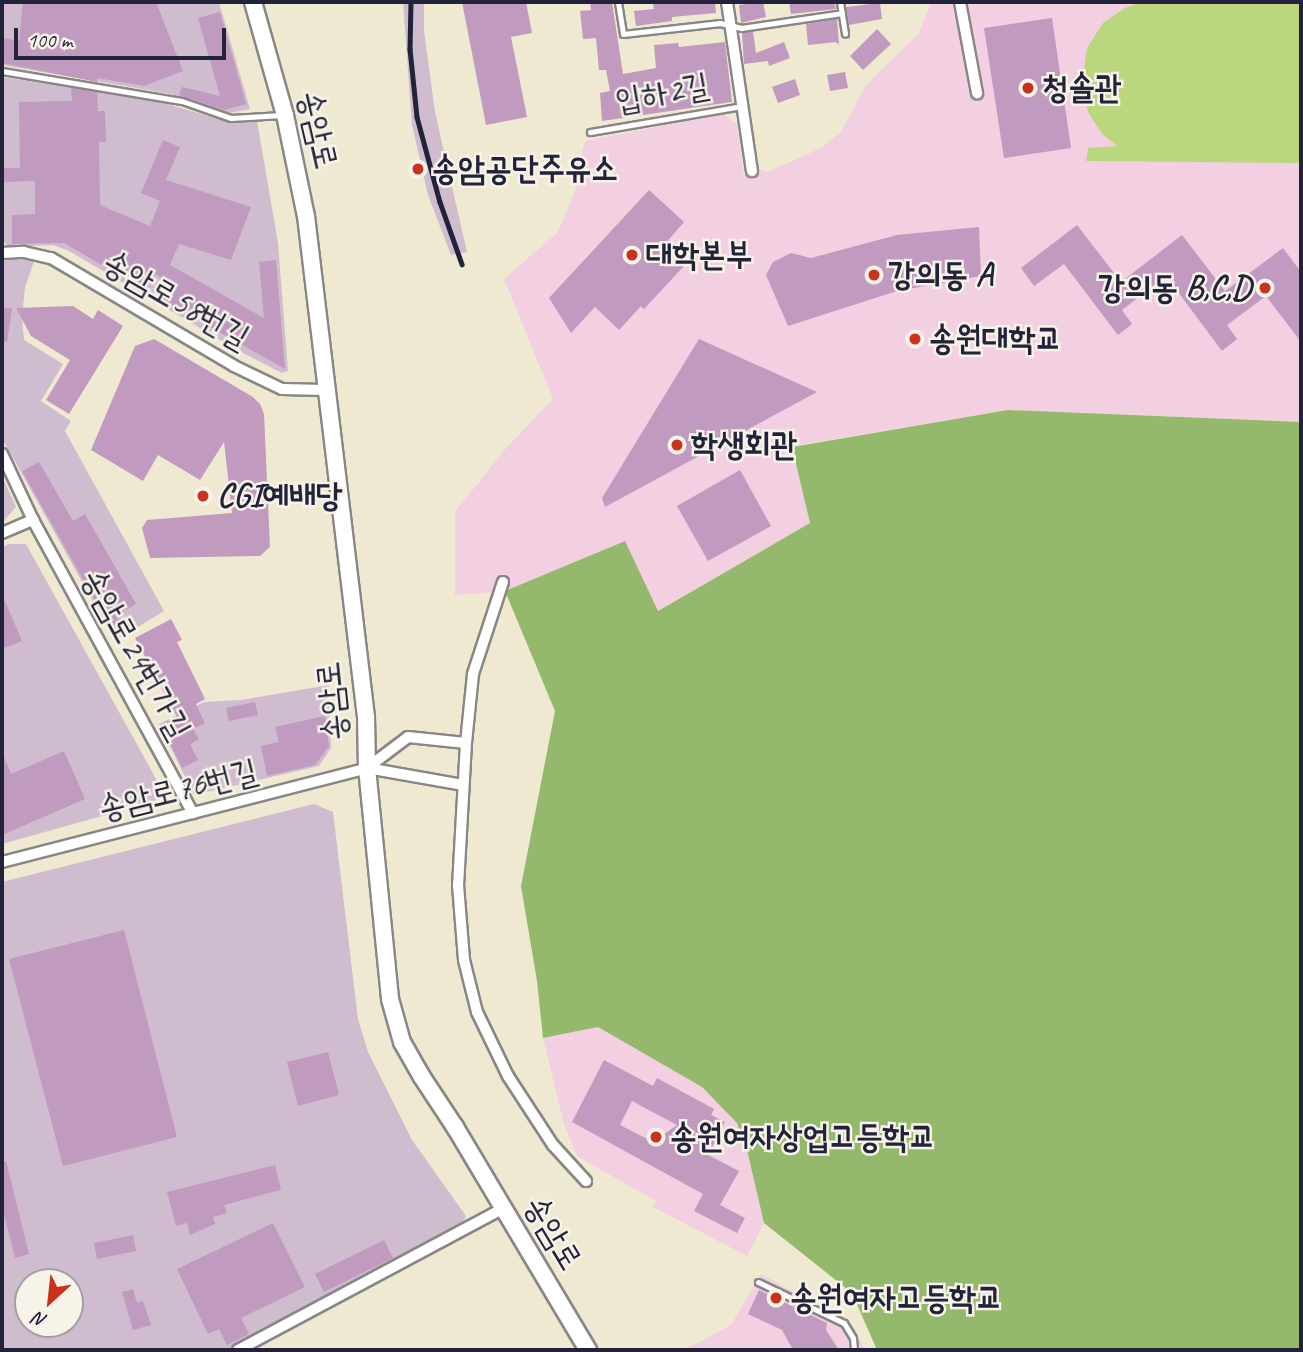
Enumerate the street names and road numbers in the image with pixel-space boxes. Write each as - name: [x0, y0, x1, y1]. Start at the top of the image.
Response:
- street label: 입하2길: [612, 65, 712, 121]
- street label: 송암로: [290, 87, 346, 173]
- street label: 송암로58번길: [96, 242, 256, 358]
- street label: 송암로24번가길: [73, 562, 199, 746]
- street label: 송암로: [308, 659, 356, 743]
- street label: 송암로76번길: [94, 751, 262, 829]
- street label: 송암로: [516, 1189, 590, 1277]

